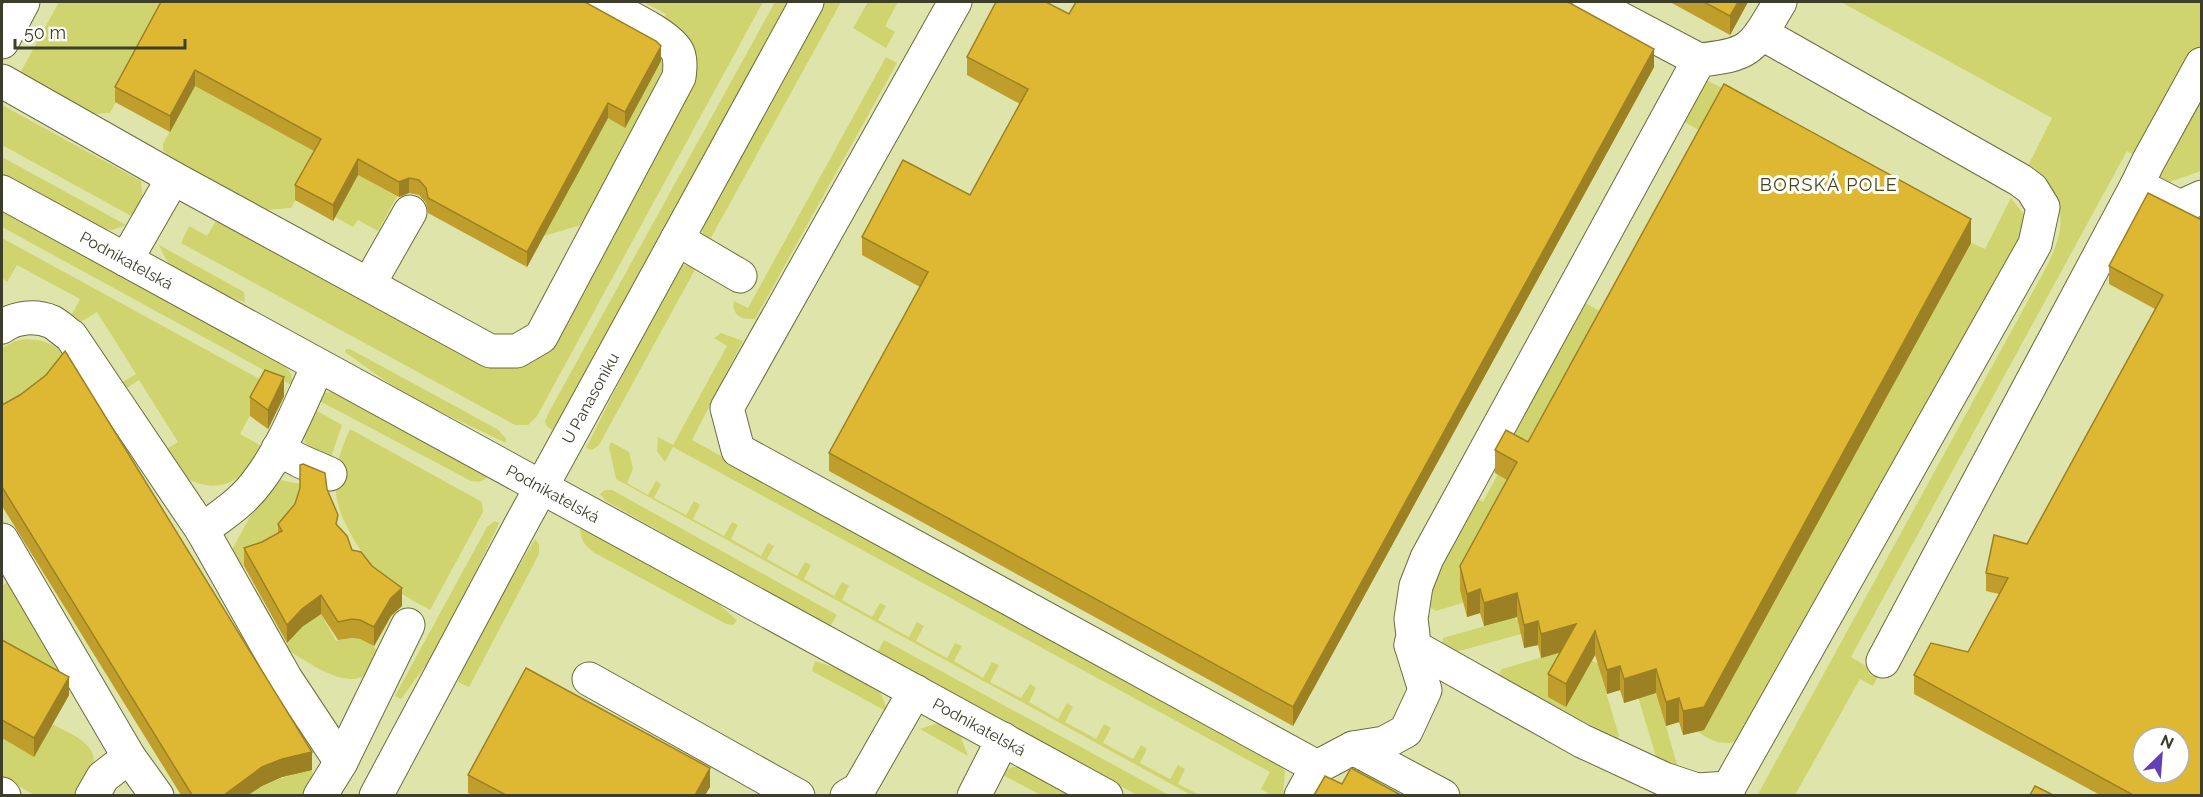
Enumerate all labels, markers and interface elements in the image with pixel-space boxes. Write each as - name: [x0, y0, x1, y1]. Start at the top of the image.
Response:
- scale bar: [15, 12, 184, 50]
- text: 50 m: [24, 22, 66, 43]
- district label: BORSKÁ POLE: [1760, 173, 1898, 195]
- street label: Podnikatelská: [77, 228, 176, 294]
- street label: U Panasoniku: [558, 349, 623, 447]
- street label: Podnikatelská: [503, 461, 602, 527]
- street label: Podnikatelská: [929, 694, 1029, 760]
- north arrow: [2131, 725, 2191, 785]
- text: N: [2158, 731, 2177, 753]

